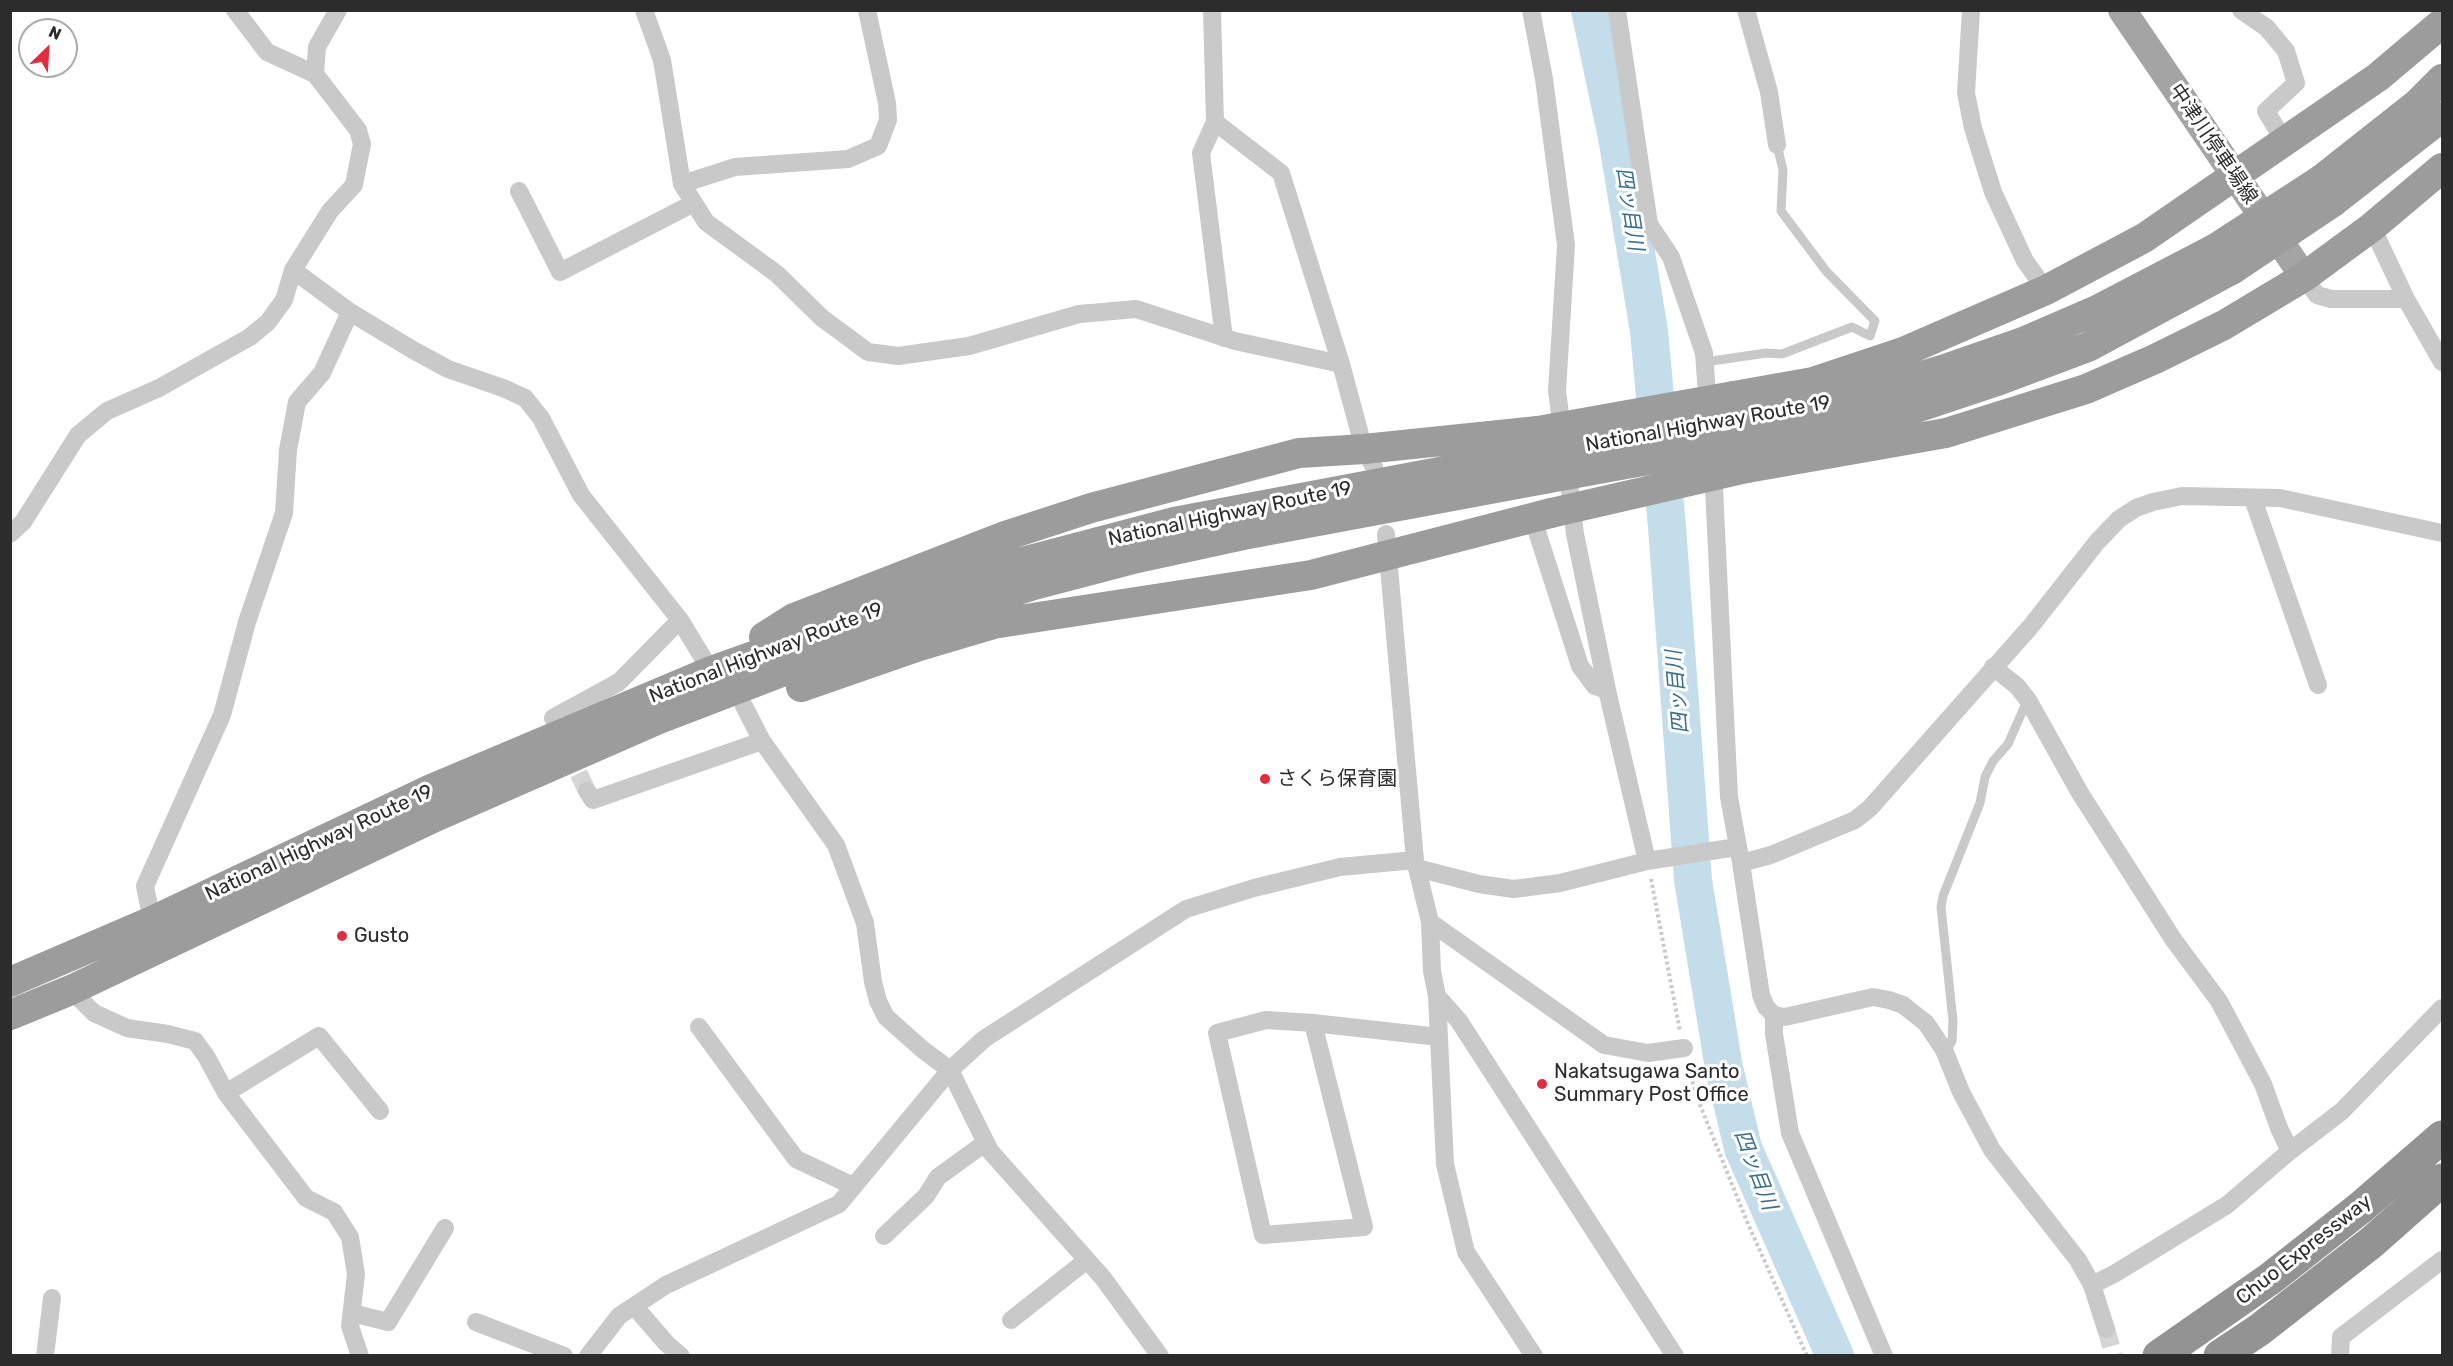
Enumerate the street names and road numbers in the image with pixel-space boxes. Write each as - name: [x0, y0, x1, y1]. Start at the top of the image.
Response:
- street label: 中津川停車場線: [2164, 79, 2262, 209]
- street label: National Highway Route 19: [1584, 391, 1832, 457]
- street label: National Highway Route 19: [1106, 476, 1354, 552]
- street label: National Highway Route 19: [646, 597, 886, 709]
- street label: National Highway Route 19: [201, 780, 437, 906]
- street label: Chuo Expressway: [2232, 1190, 2376, 1310]

